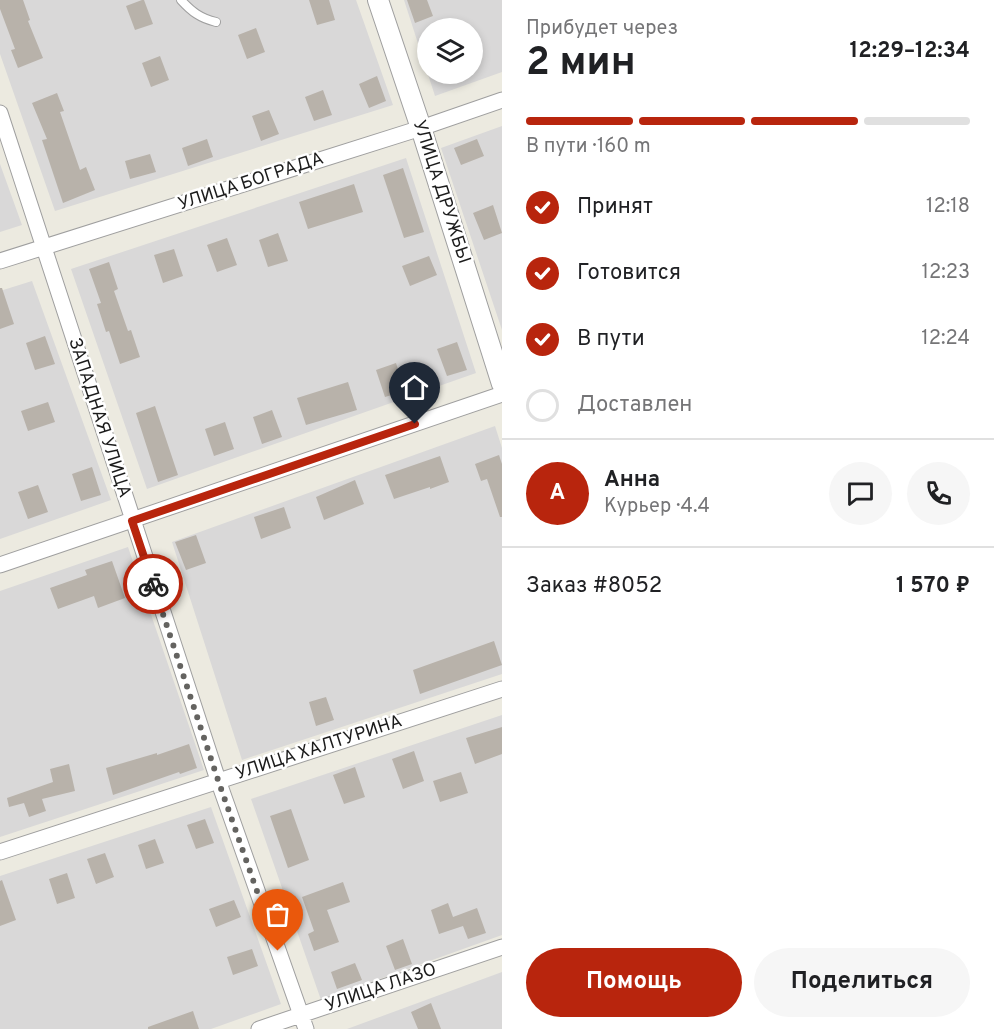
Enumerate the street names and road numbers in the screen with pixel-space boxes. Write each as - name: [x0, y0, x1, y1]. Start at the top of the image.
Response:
- street label: УЛИЦА ДРУЖБЫ: [407, 117, 475, 267]
- street label: УЛИЦА БОГРАДА: [175, 148, 327, 216]
- street label: ЗАПАДНАЯ УЛИЦА: [62, 335, 136, 501]
- street label: УЛИЦА ХАЛТУРИНА: [233, 710, 405, 786]
- street label: УЛИЦА ЛАЗО: [322, 958, 440, 1018]

